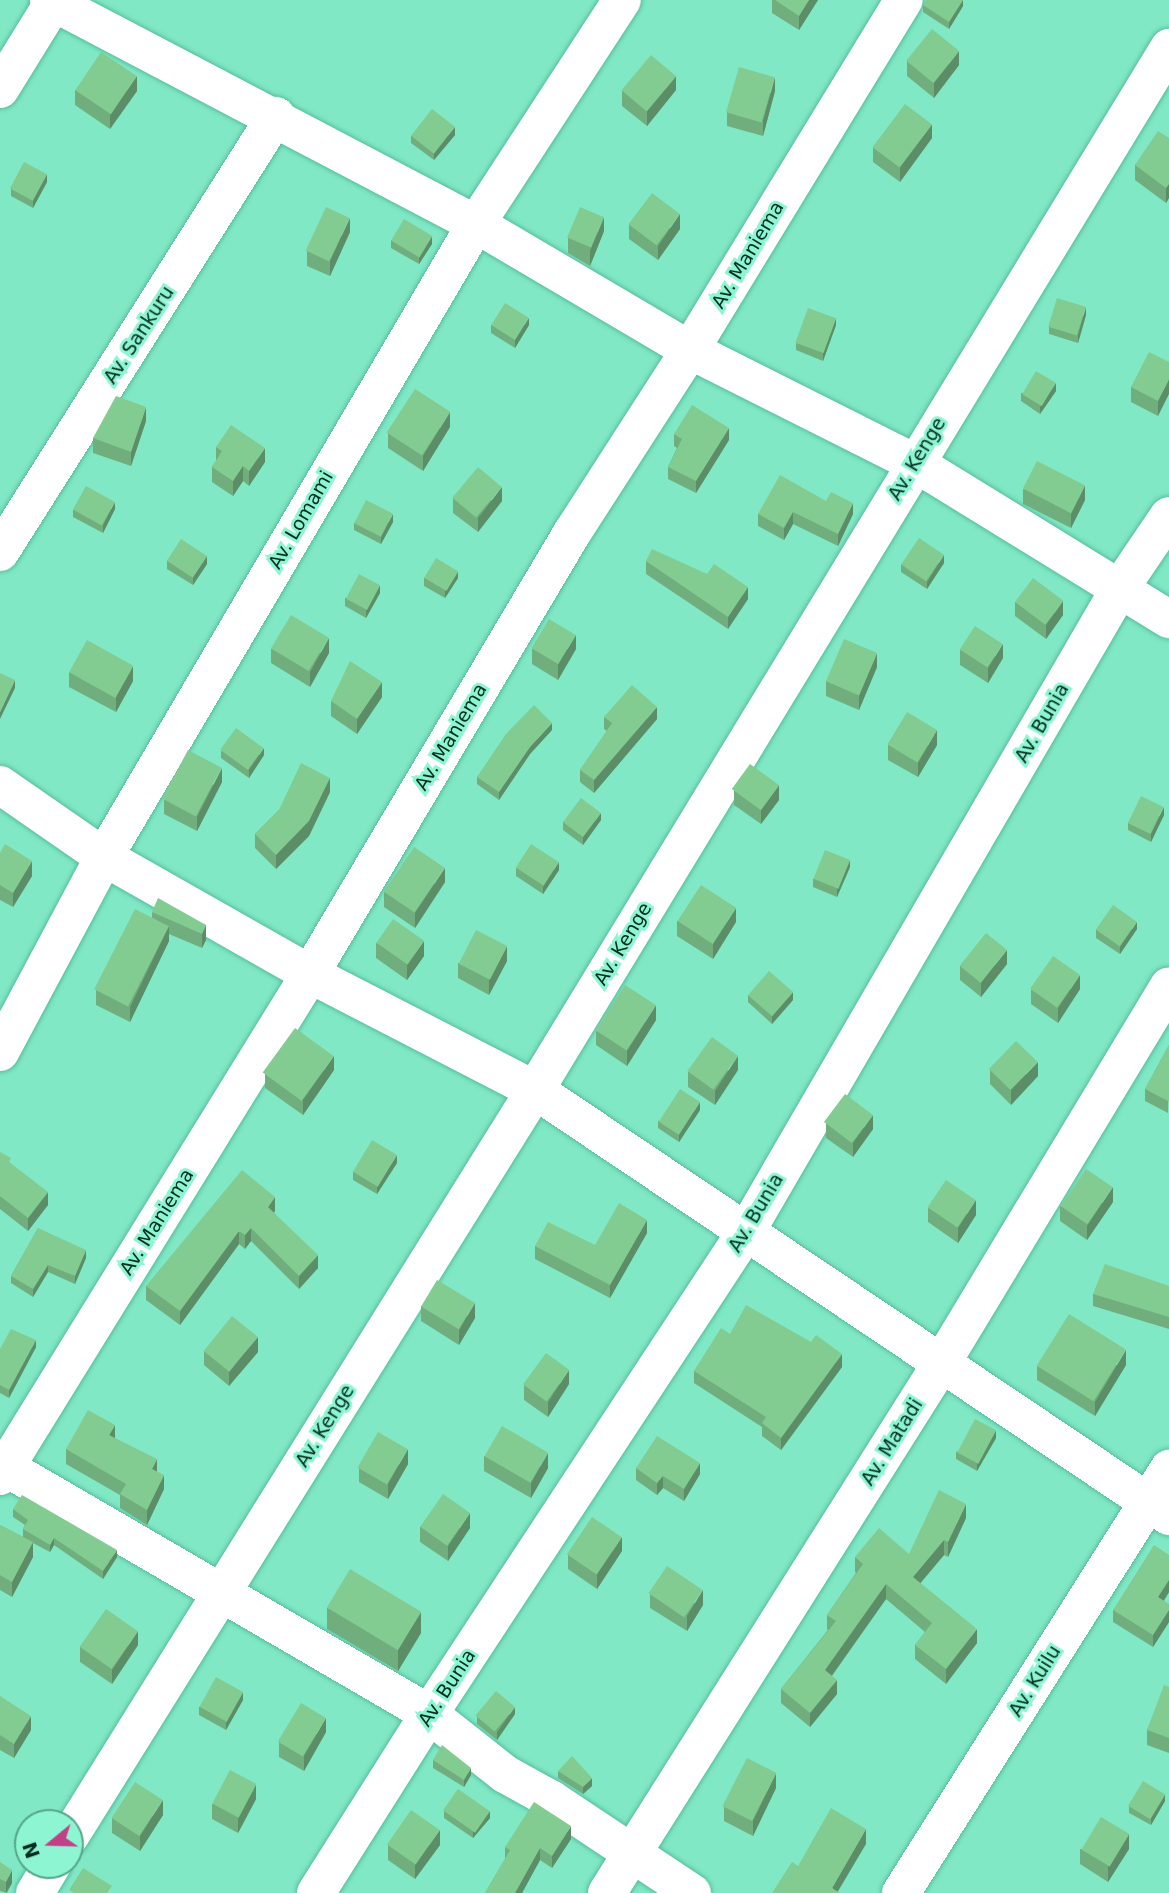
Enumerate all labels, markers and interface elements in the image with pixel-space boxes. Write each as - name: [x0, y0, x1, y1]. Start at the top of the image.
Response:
- street label: Av. Maniema: [707, 197, 789, 313]
- street label: Av. Sankuru: [99, 282, 179, 388]
- street label: Av. Kenge: [883, 413, 951, 505]
- street label: Av. Lomami: [264, 467, 338, 573]
- street label: Av. Maniema: [410, 679, 492, 795]
- street label: Av. Bunia: [1010, 679, 1074, 767]
- street label: Av. Kenge: [589, 898, 657, 990]
- street label: Av. Maniema: [115, 1165, 199, 1279]
- street label: Av. Bunia: [724, 1170, 788, 1256]
- street label: Av. Kenge: [291, 1381, 359, 1471]
- street label: Av. Matadi: [856, 1394, 928, 1490]
- street label: Av. Kuilu: [1004, 1641, 1066, 1721]
- street label: Av. Bunia: [414, 1645, 480, 1731]
- north arrow: [14, 1809, 84, 1879]
- text: N: [18, 1839, 44, 1861]

